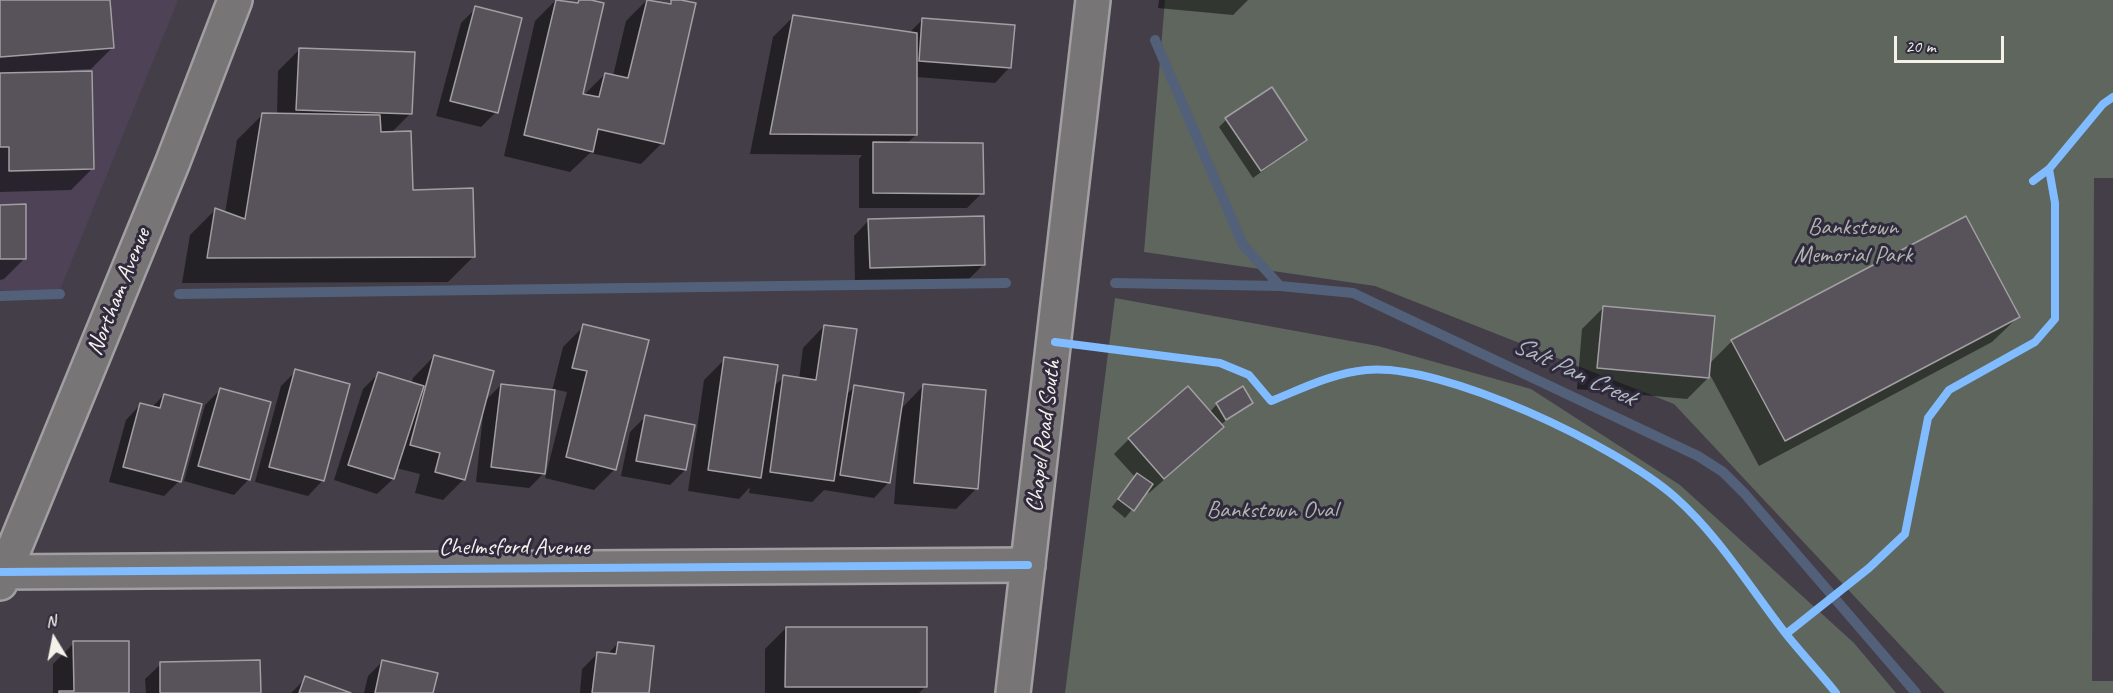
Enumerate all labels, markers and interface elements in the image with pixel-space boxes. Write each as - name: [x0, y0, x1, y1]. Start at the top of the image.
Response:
- scale bar: [1897, 24, 2006, 62]
- text: 20 m: [1905, 35, 1936, 57]
- park label: Bankstown Memorial Park: [1794, 214, 1912, 270]
- street label: Northam Avenue: [80, 224, 158, 360]
- water label: Salt Pan Creek: [1508, 330, 1640, 414]
- street label: Chapel Road South: [1020, 358, 1068, 514]
- park label: Bankstown Oval: [1206, 497, 1338, 525]
- street label: Chelmsford Avenue: [439, 534, 589, 562]
- north arrow: [24, 609, 84, 669]
- text: N: [44, 611, 57, 632]

